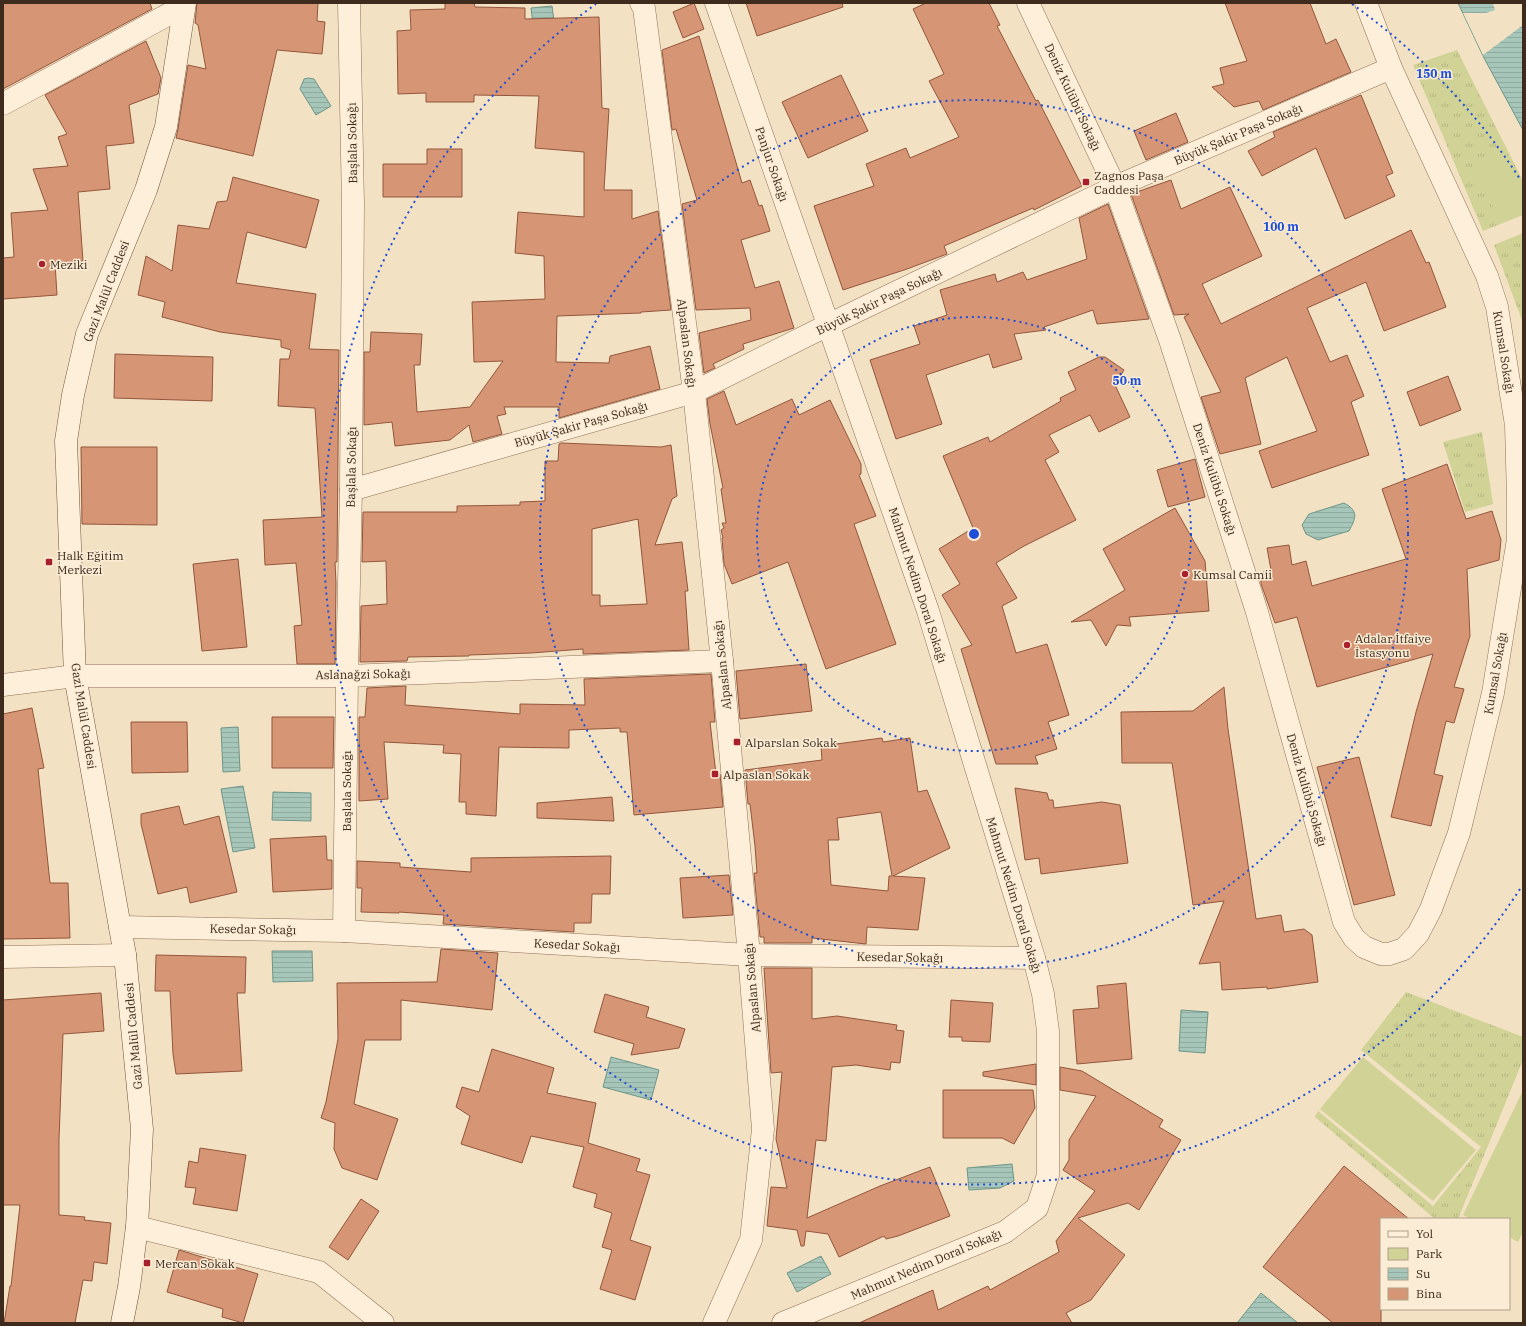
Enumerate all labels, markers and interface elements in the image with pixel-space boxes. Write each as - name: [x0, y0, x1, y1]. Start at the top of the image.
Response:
- street label: Deniz Kulübü Sokağı: [1041, 41, 1105, 153]
- text: 150 m: [1416, 66, 1452, 81]
- street label: Büyük Şakir Paşa Sokağı: [1171, 100, 1305, 168]
- street label: Başlala Sokağı: [344, 102, 360, 184]
- street label: Panjur Sokağı: [752, 125, 792, 204]
- place label: Zagnos Paşa Caddesi: [1094, 168, 1164, 197]
- marker: Zagnos Paşa Caddesi: [1081, 177, 1091, 187]
- text: 100 m: [1263, 219, 1299, 234]
- street label: Gazi Malül Caddesi: [80, 238, 132, 344]
- place label: Meziki: [50, 257, 88, 272]
- marker: Meziki: [37, 259, 47, 269]
- street label: Büyük Şakir Paşa Sokağı: [814, 264, 945, 338]
- street label: Alpaslan Sokağı: [674, 297, 700, 389]
- street label: Kumsal Sokağı: [1490, 310, 1518, 395]
- text: 50 m: [1113, 373, 1142, 388]
- street label: Büyük Şakir Paşa Sokağı: [513, 398, 650, 450]
- street label: Deniz Kulübü Sokağı: [1190, 421, 1240, 537]
- street label: Başlala Sokağı: [343, 426, 359, 508]
- street label: Mahmut Nedim Doral Sokağı: [886, 505, 950, 665]
- centre of rings: [967, 527, 981, 541]
- place label: Halk Eğitim Merkezi: [57, 548, 124, 577]
- marker: Halk Eğitim Merkezi: [44, 557, 54, 567]
- place label: Kumsal Camii: [1193, 567, 1272, 582]
- marker: Kumsal Camii: [1180, 569, 1190, 579]
- street label: Alpaslan Sokağı: [710, 619, 734, 710]
- street label: Kumsal Sokağı: [1480, 630, 1510, 715]
- place label: Adalar İtfaiye İstasyonu: [1355, 631, 1431, 660]
- marker: Adalar İtfaiye İstasyonu: [1342, 640, 1352, 650]
- street label: Gazi Malül Caddesi: [68, 662, 100, 770]
- street label: Aslanağzi Sokağı: [315, 666, 411, 682]
- street label: Deniz Kulübü Sokağı: [1284, 732, 1330, 848]
- place label: Alparslan Sokak: [745, 735, 837, 750]
- marker: Alparslan Sokak: [732, 737, 742, 747]
- street label: Başlala Sokağı: [339, 750, 354, 832]
- place label: Alpaslan Sokak: [723, 767, 810, 782]
- marker: Alpaslan Sokak: [710, 769, 720, 779]
- street label: Mahmut Nedim Doral Sokağı: [983, 815, 1045, 975]
- street label: Kesedar Sokağı: [210, 921, 297, 937]
- street label: Kesedar Sokağı: [533, 935, 621, 955]
- street label: Alpaslan Sokağı: [741, 942, 763, 1033]
- street label: Kesedar Sokağı: [857, 949, 944, 965]
- street label: Gazi Malül Caddesi: [121, 982, 145, 1090]
- legend: [1380, 1218, 1510, 1310]
- street label: Mahmut Nedim Doral Sokağı: [848, 1225, 1004, 1303]
- text: Yol: [1416, 1226, 1434, 1241]
- text: Park: [1416, 1246, 1442, 1261]
- place label: Mercan Sokak: [155, 1256, 235, 1271]
- marker: Mercan Sokak: [142, 1258, 152, 1268]
- text: Su: [1416, 1266, 1431, 1281]
- text: Bina: [1416, 1286, 1442, 1301]

